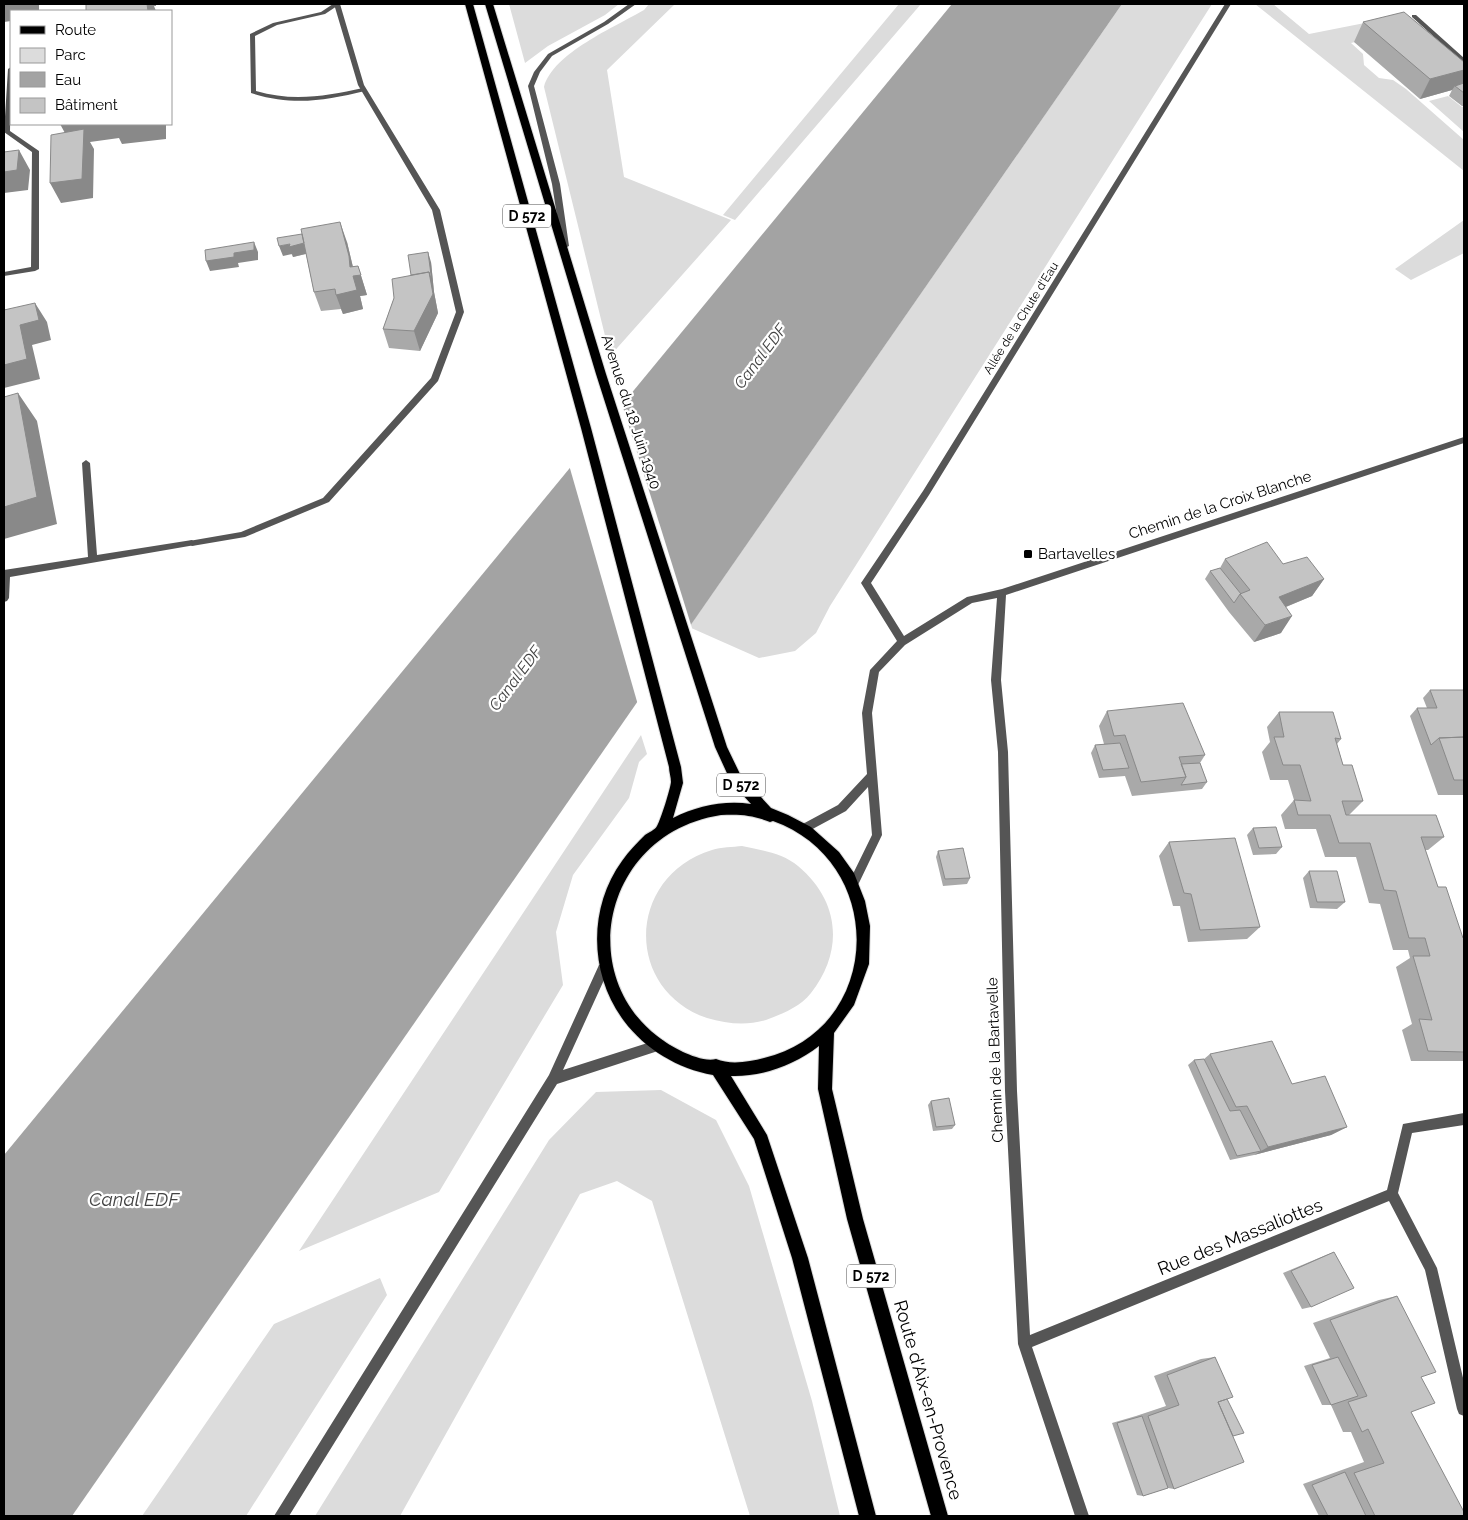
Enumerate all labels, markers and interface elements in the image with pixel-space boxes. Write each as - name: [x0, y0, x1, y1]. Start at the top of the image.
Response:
- legend: [10, 10, 172, 125]
- text: Route: [55, 21, 96, 39]
- text: Parc: [55, 46, 86, 64]
- text: Eau: [55, 71, 81, 89]
- text: Bâtiment: [55, 96, 118, 114]
- road number: D 572: [503, 205, 551, 228]
- street label: Allée de la Chute d'Eau: [981, 259, 1061, 377]
- water label: Canal EDF: [730, 320, 791, 392]
- street label: Avenue du 18 Juin 1940: [597, 332, 665, 492]
- street label: Chemin de la Croix Blanche: [1126, 467, 1314, 543]
- place label: Bartavelles: [1038, 545, 1115, 563]
- marker: Bartavelles: [1022, 548, 1034, 560]
- water label: Canal EDF: [485, 642, 546, 714]
- road number: D 572: [717, 774, 765, 796]
- street label: Chemin de la Bartavelle: [983, 977, 1007, 1143]
- water label: Canal EDF: [89, 1188, 180, 1210]
- street label: Rue des Massaliottes: [1154, 1194, 1326, 1279]
- road number: D 572: [847, 1264, 895, 1288]
- street label: Route d'Aix-en-Provence: [890, 1298, 967, 1503]

